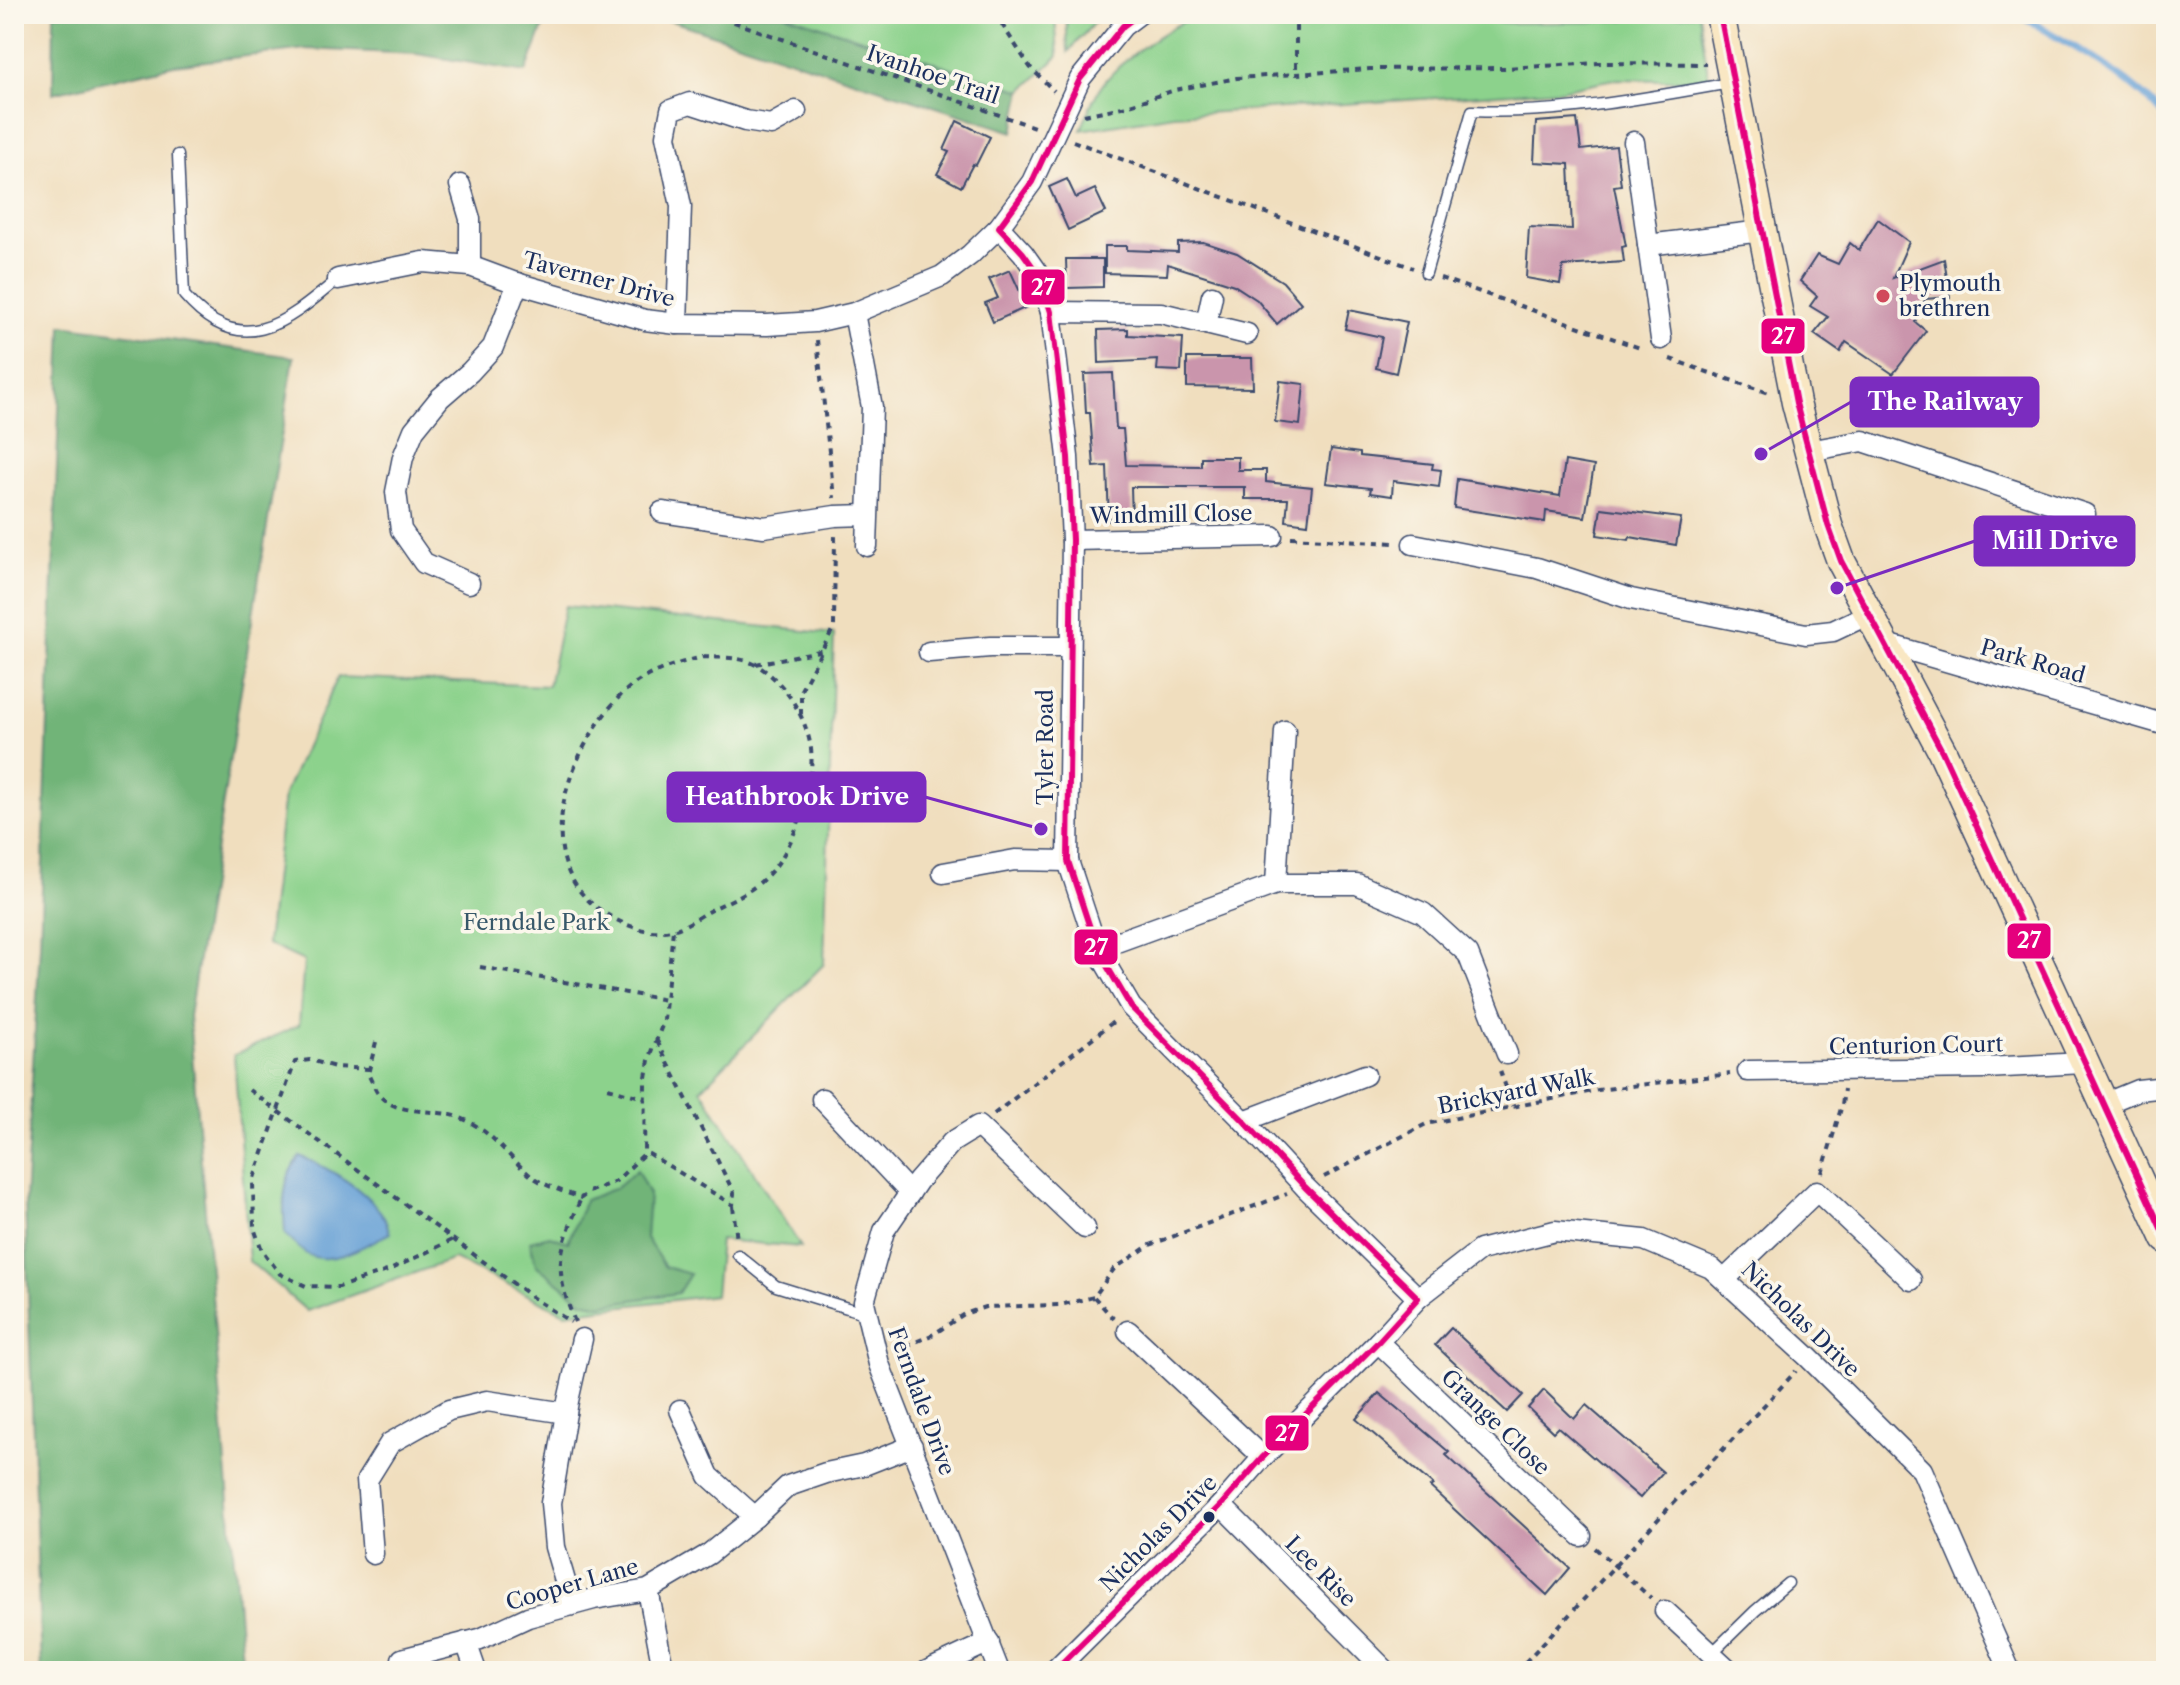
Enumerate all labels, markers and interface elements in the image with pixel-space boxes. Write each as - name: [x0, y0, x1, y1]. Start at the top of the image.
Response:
- street label: Ivanhoe Trail: [863, 39, 1003, 110]
- street label: Taverner Drive: [520, 246, 678, 313]
- line badge: 27: [1020, 268, 1066, 306]
- place label: Plymouth brethren: [1899, 270, 2001, 322]
- text: 27: [1031, 274, 1056, 301]
- marker: Plymouth brethren: [1874, 287, 1892, 305]
- line badge: 27: [1760, 317, 1806, 355]
- text: 27: [1771, 323, 1796, 350]
- callout: The Railway: [1851, 378, 2038, 426]
- text: The Railway: [1868, 387, 2024, 416]
- street label: Windmill Close: [1088, 500, 1253, 529]
- callout: Mill Drive: [1975, 517, 2134, 565]
- text: Mill Drive: [1992, 526, 2118, 555]
- street label: Park Road: [1977, 634, 2088, 689]
- street label: Tyler Road: [1032, 689, 1059, 805]
- callout: Heathbrook Drive: [668, 773, 925, 821]
- text: Heathbrook Drive: [685, 782, 909, 811]
- park label: Ferndale Park: [463, 909, 610, 936]
- line badge: 27: [2006, 922, 2052, 960]
- text: 27: [2017, 927, 2042, 954]
- line badge: 27: [1073, 928, 1119, 966]
- text: 27: [1084, 934, 1109, 961]
- street label: Centurion Court: [1829, 1030, 2004, 1061]
- street label: Brickyard Walk: [1436, 1063, 1598, 1120]
- street label: Nicholas Drive: [1736, 1256, 1866, 1383]
- street label: Ferndale Drive: [882, 1323, 961, 1479]
- street label: Grange Close: [1436, 1364, 1556, 1481]
- line badge: 27: [1264, 1414, 1310, 1452]
- text: 27: [1275, 1420, 1300, 1447]
- street label: Nicholas Drive: [1094, 1469, 1222, 1597]
- unlabelled marker: [1201, 1509, 1217, 1525]
- street label: Lee Rise: [1279, 1530, 1362, 1613]
- street label: Cooper Lane: [503, 1553, 642, 1616]

